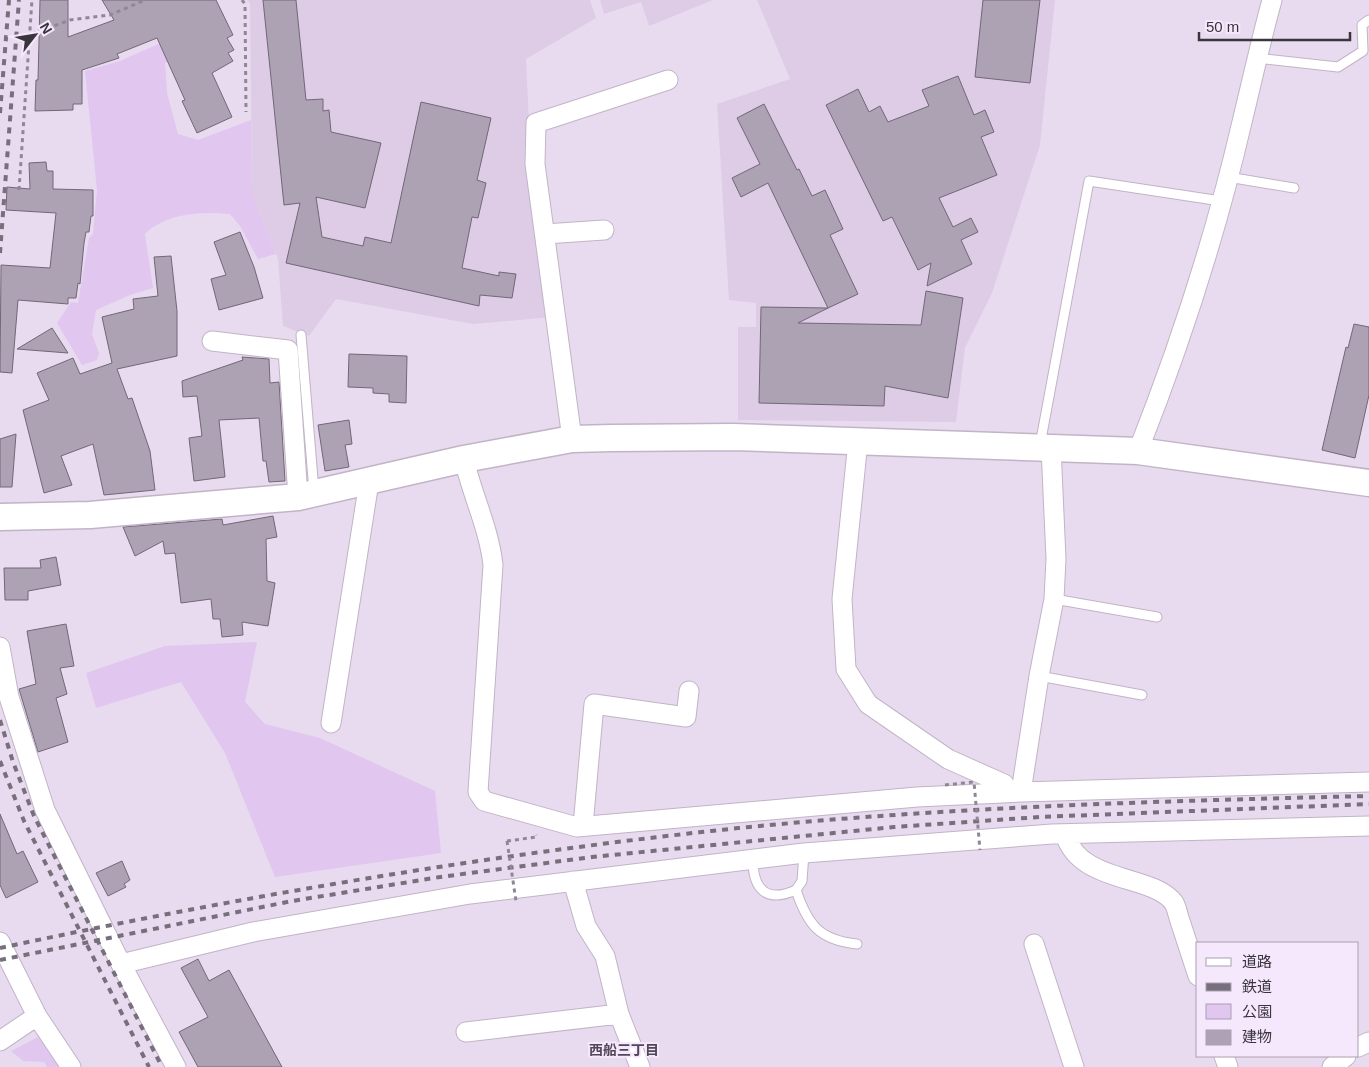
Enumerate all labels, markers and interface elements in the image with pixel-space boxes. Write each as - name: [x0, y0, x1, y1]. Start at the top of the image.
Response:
- north arrow: [10, 10, 60, 60]
- scale bar: [1199, 10, 1350, 42]
- text: 50 m: [1206, 18, 1239, 35]
- text: N: [37, 20, 56, 37]
- legend: [1196, 942, 1359, 1057]
- text: 道路: [1242, 953, 1272, 970]
- text: 鉄道: [1242, 978, 1272, 995]
- text: 公園: [1242, 1003, 1272, 1020]
- text: 建物: [1242, 1028, 1272, 1045]
- district label: 西船三丁目: [589, 1042, 659, 1058]

